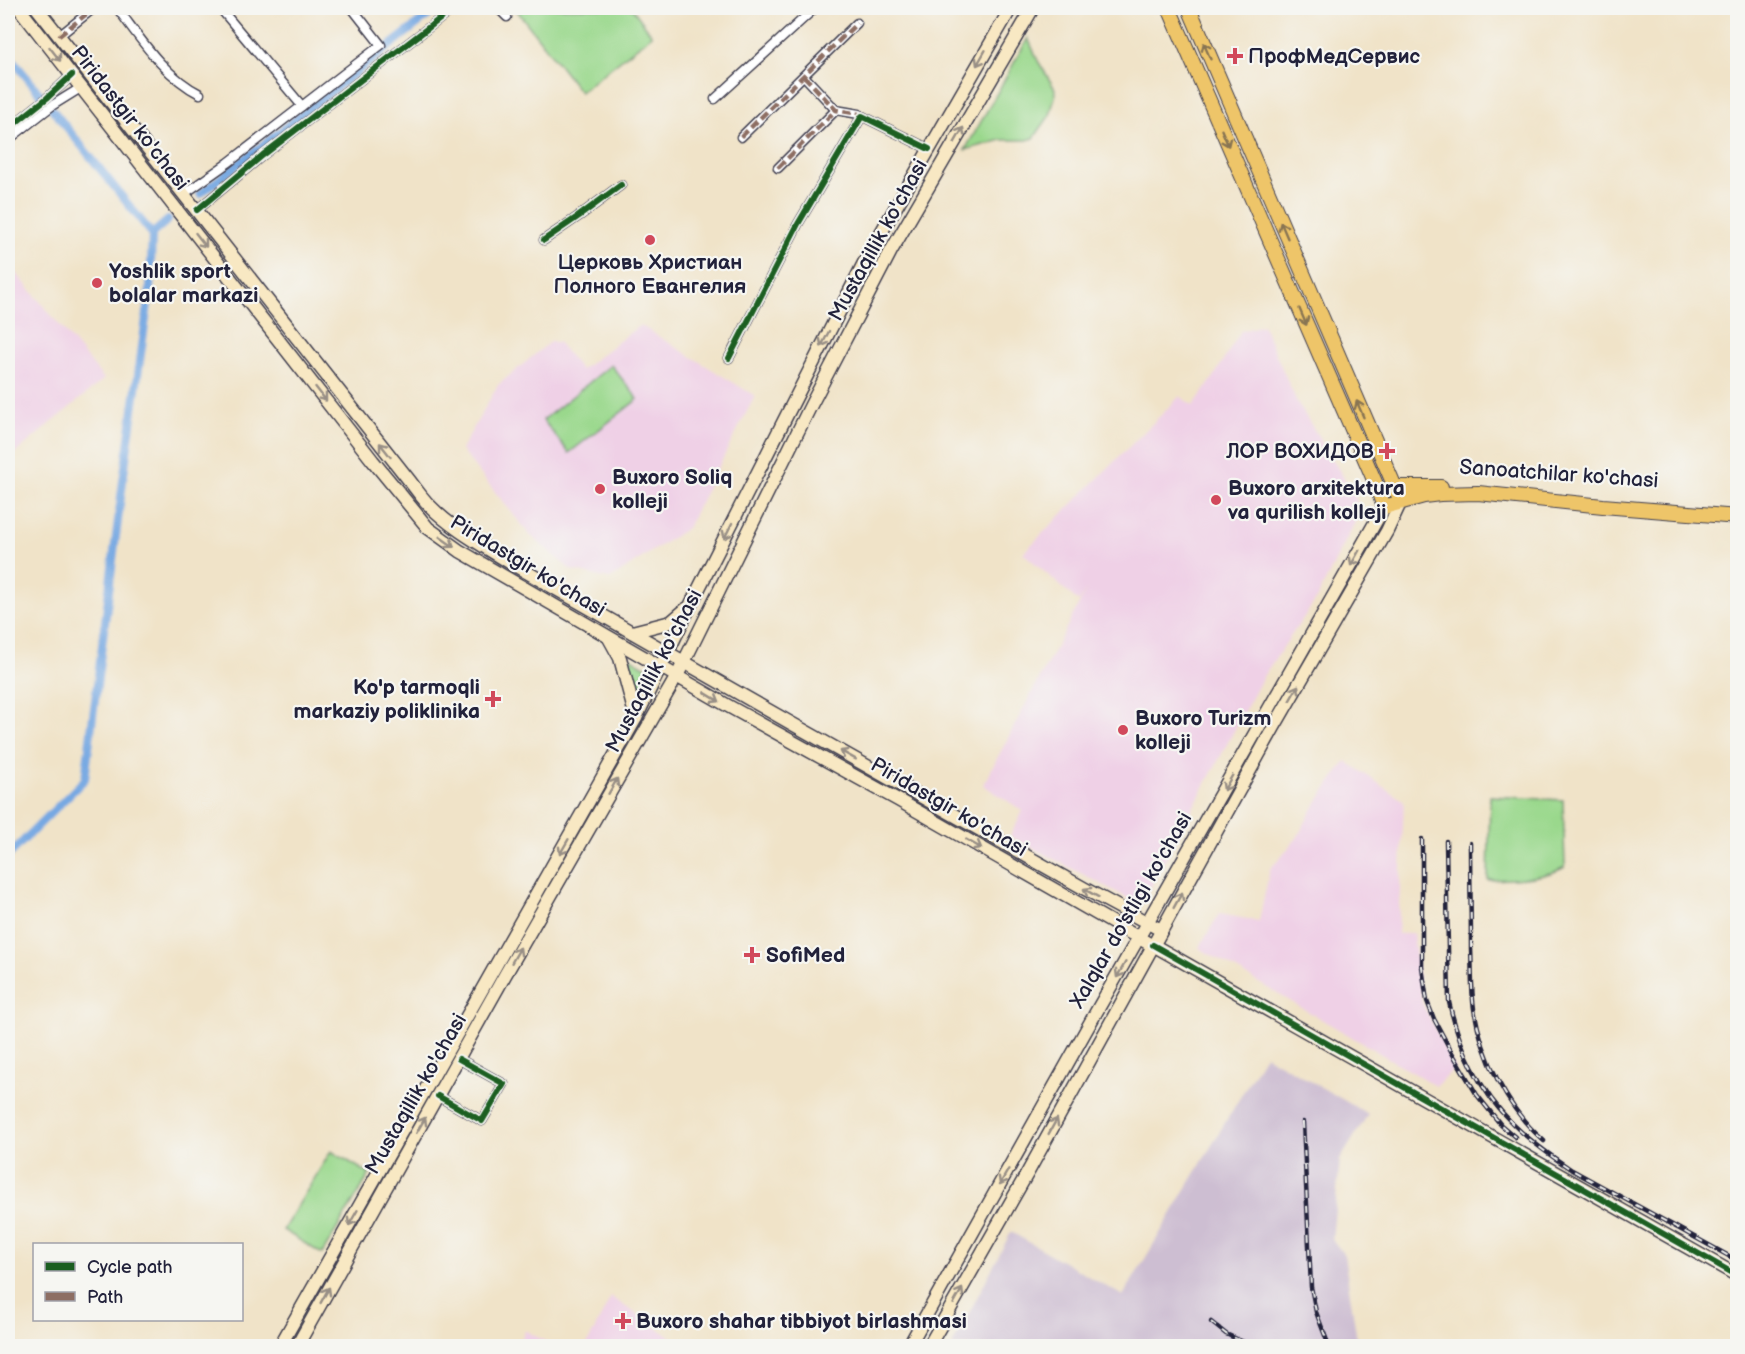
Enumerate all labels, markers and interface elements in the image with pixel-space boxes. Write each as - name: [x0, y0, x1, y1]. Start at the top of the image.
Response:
- street label: Piridastgir ko'chasi: [66, 41, 194, 195]
- one-way arrow: [1200, 42, 1211, 60]
- place label: ПрофМедСервис: [1248, 44, 1421, 69]
- one-way arrow: [49, 45, 62, 61]
- marker: ПрофМедСервис: [1226, 47, 1244, 65]
- one-way arrow: [975, 49, 987, 66]
- one-way arrow: [953, 127, 965, 144]
- one-way arrow: [1220, 129, 1232, 147]
- street label: Mustaqillik ko'chasi: [823, 155, 933, 325]
- one-way arrow: [1278, 222, 1289, 240]
- one-way arrow: [195, 232, 208, 248]
- marker: Церковь Христиан Полного Евангелия: [643, 233, 657, 247]
- place label: Церковь Христиан Полного Евангелия: [554, 250, 746, 299]
- place label: Yoshlik sport bolalar markazi: [109, 259, 258, 308]
- marker: Yoshlik sport bolalar markazi: [90, 276, 104, 290]
- one-way arrow: [1297, 308, 1309, 326]
- one-way arrow: [819, 329, 830, 347]
- one-way arrow: [314, 386, 327, 402]
- one-way arrow: [1354, 401, 1366, 419]
- place label: ЛОР ВОХИДОВ: [1225, 439, 1374, 464]
- marker: ЛОР ВОХИДОВ: [1378, 442, 1396, 460]
- one-way arrow: [379, 443, 392, 459]
- street label: Sanoatchilar ko'chasi: [1459, 455, 1659, 493]
- place label: Buxoro Soliq kolleji: [612, 465, 732, 514]
- place label: Buxoro arxitektura va qurilish kolleji: [1227, 476, 1405, 525]
- marker: Buxoro Soliq kolleji: [593, 482, 607, 496]
- marker: Buxoro arxitektura va qurilish kolleji: [1209, 493, 1223, 507]
- street label: Piridastgir ko'chasi: [446, 510, 610, 622]
- one-way arrow: [721, 522, 733, 540]
- one-way arrow: [438, 536, 455, 548]
- one-way arrow: [1349, 549, 1361, 566]
- street label: Mustaqillik ko'chasi: [600, 585, 708, 757]
- place label: Ko'p tarmoqli markaziy poliklinika: [294, 675, 480, 724]
- one-way arrow: [1288, 685, 1300, 702]
- marker: Ko'p tarmoqli markaziy poliklinika: [484, 690, 502, 708]
- one-way arrow: [703, 691, 720, 703]
- place label: Buxoro Turizm kolleji: [1135, 706, 1271, 755]
- marker: Buxoro Turizm kolleji: [1116, 723, 1130, 737]
- one-way arrow: [840, 749, 857, 761]
- street label: Piridastgir ko'chasi: [866, 752, 1032, 862]
- one-way arrow: [1222, 774, 1234, 791]
- one-way arrow: [608, 778, 620, 795]
- street label: Xalqlar do'stligi ko'chasi: [1064, 808, 1197, 1013]
- one-way arrow: [557, 838, 569, 855]
- one-way arrow: [965, 838, 982, 850]
- one-way arrow: [1083, 887, 1100, 899]
- one-way arrow: [1172, 892, 1184, 909]
- place label: SofiMed: [766, 943, 845, 968]
- marker: SofiMed: [743, 946, 761, 964]
- one-way arrow: [511, 947, 523, 964]
- one-way arrow: [1114, 961, 1126, 978]
- street label: Mustaqillik ko'chasi: [360, 1009, 472, 1179]
- one-way arrow: [415, 1117, 427, 1134]
- one-way arrow: [1047, 1118, 1059, 1135]
- one-way arrow: [998, 1168, 1010, 1185]
- one-way arrow: [347, 1208, 358, 1226]
- legend: [33, 1243, 243, 1321]
- text: Cycle path: [87, 1257, 173, 1278]
- text: Path: [87, 1287, 123, 1308]
- one-way arrow: [319, 1287, 331, 1304]
- one-way arrow: [953, 1287, 964, 1305]
- place label: Buxoro shahar tibbiyot birlashmasi: [636, 1309, 967, 1334]
- marker: Buxoro shahar tibbiyot birlashmasi: [614, 1312, 632, 1330]

